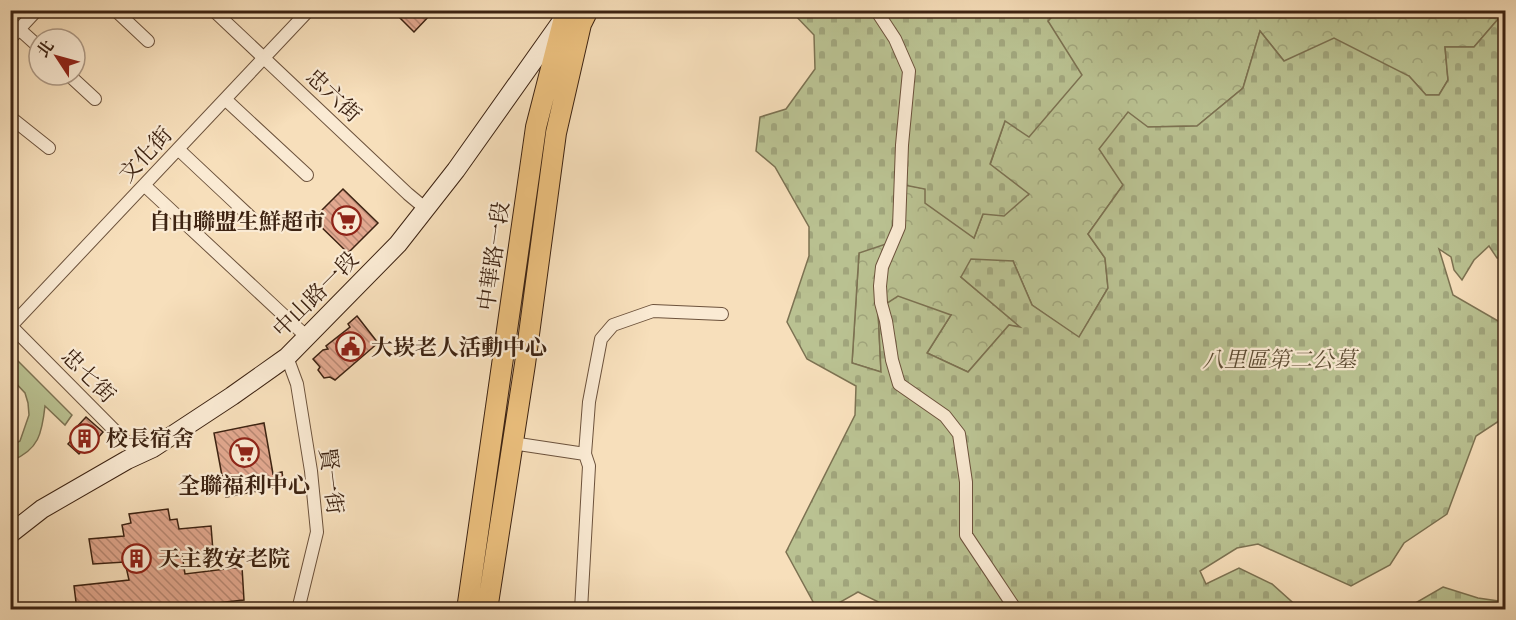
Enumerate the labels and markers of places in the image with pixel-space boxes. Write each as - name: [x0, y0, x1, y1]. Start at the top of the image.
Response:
- place label: 自由聯盟生鮮超市: [149, 205, 325, 237]
- supermarket icon: 自由聯盟生鮮超市: [330, 205, 362, 237]
- public building icon: 大崁老人活動中心: [334, 331, 366, 363]
- place label: 大崁老人活動中心: [371, 331, 547, 363]
- building icon: 校長宿舍: [69, 422, 101, 454]
- place label: 校長宿舍: [106, 422, 194, 454]
- supermarket icon: 全聯福利中心: [228, 437, 260, 469]
- place label: 全聯福利中心: [178, 469, 310, 501]
- building icon: 天主教安老院: [121, 542, 153, 574]
- place label: 天主教安老院: [158, 542, 290, 574]

